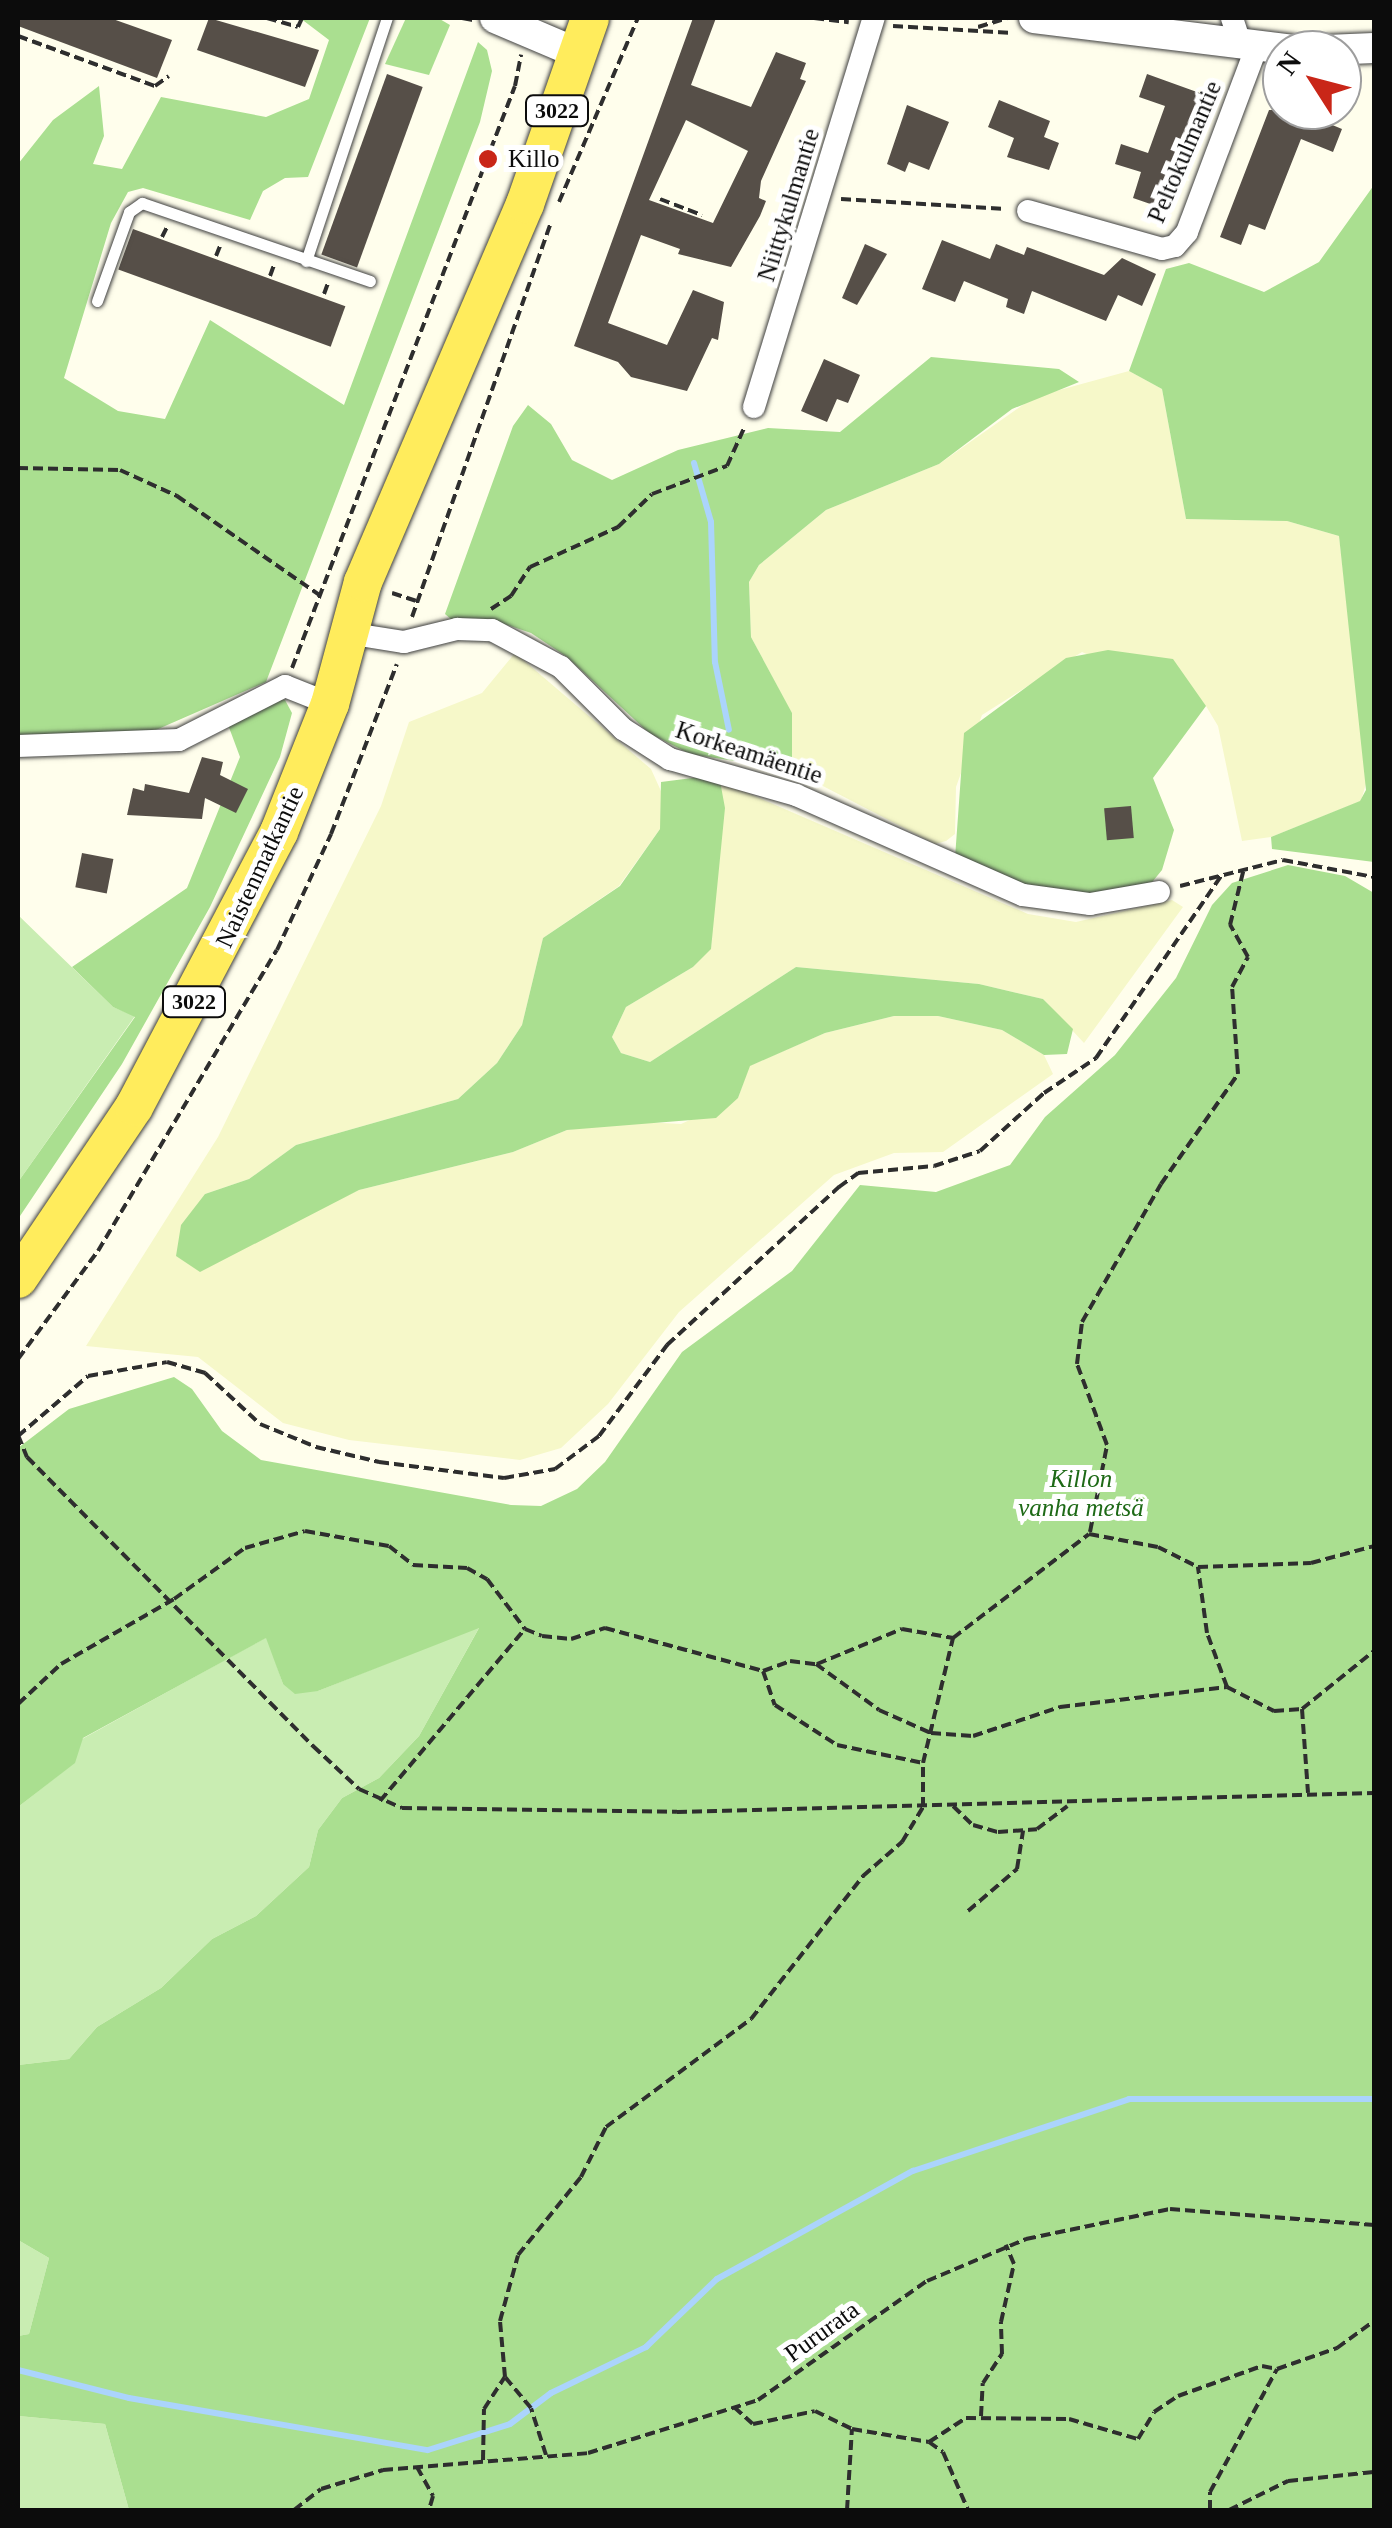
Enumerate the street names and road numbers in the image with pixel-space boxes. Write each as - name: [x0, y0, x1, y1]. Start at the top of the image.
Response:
- street label: Peltokulmantie: [1142, 76, 1228, 228]
- road number: 3022: [524, 94, 590, 128]
- street label: Niittykulmantie: [752, 125, 826, 285]
- street label: Korkeamäentie: [672, 715, 826, 791]
- street label: Naistenmatkantie: [209, 781, 311, 953]
- road number: 3022: [162, 985, 226, 1019]
- street label: Pururata: [779, 2295, 865, 2369]

